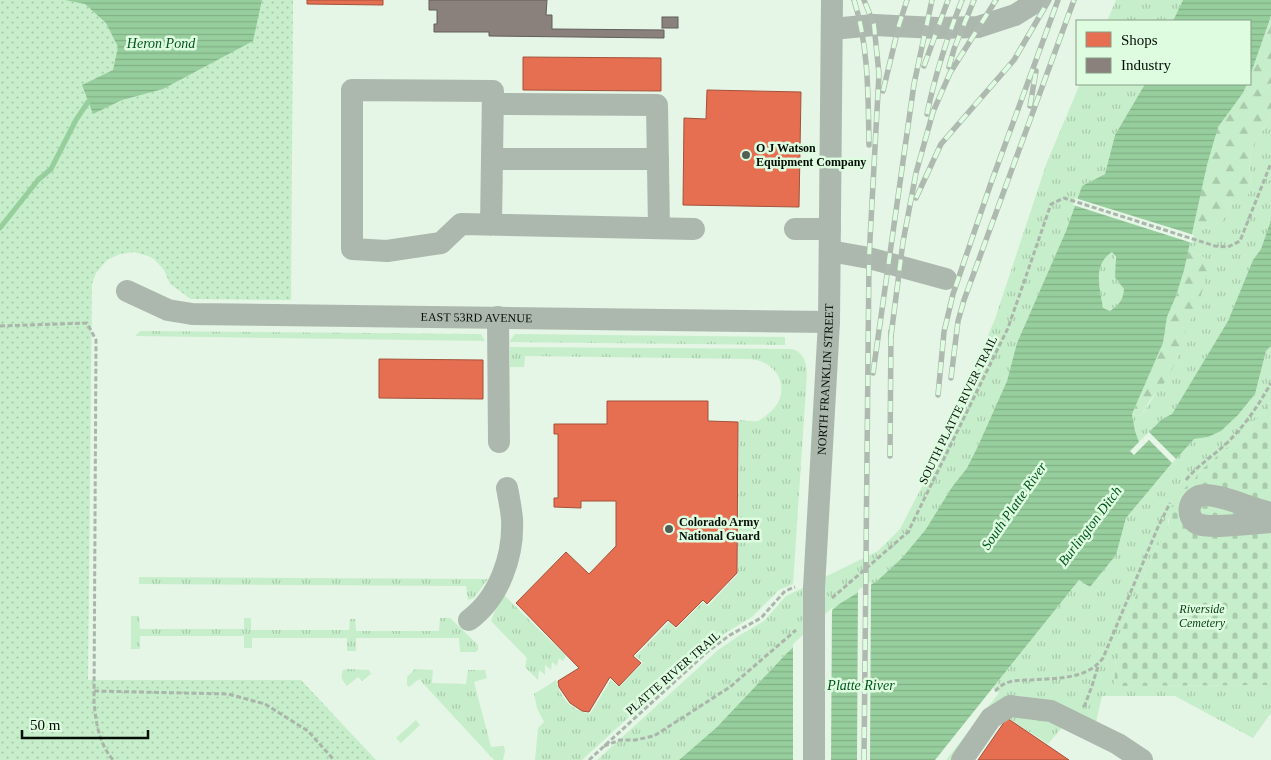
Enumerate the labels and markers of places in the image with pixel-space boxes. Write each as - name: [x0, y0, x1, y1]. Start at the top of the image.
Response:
- place label: O J Watson Equipment Company: [756, 141, 866, 169]
- marker: O J Watson Equipment Company: [740, 149, 752, 161]
- place label: Colorado Army National Guard: [679, 515, 760, 543]
- marker: Colorado Army National Guard: [663, 523, 675, 535]

